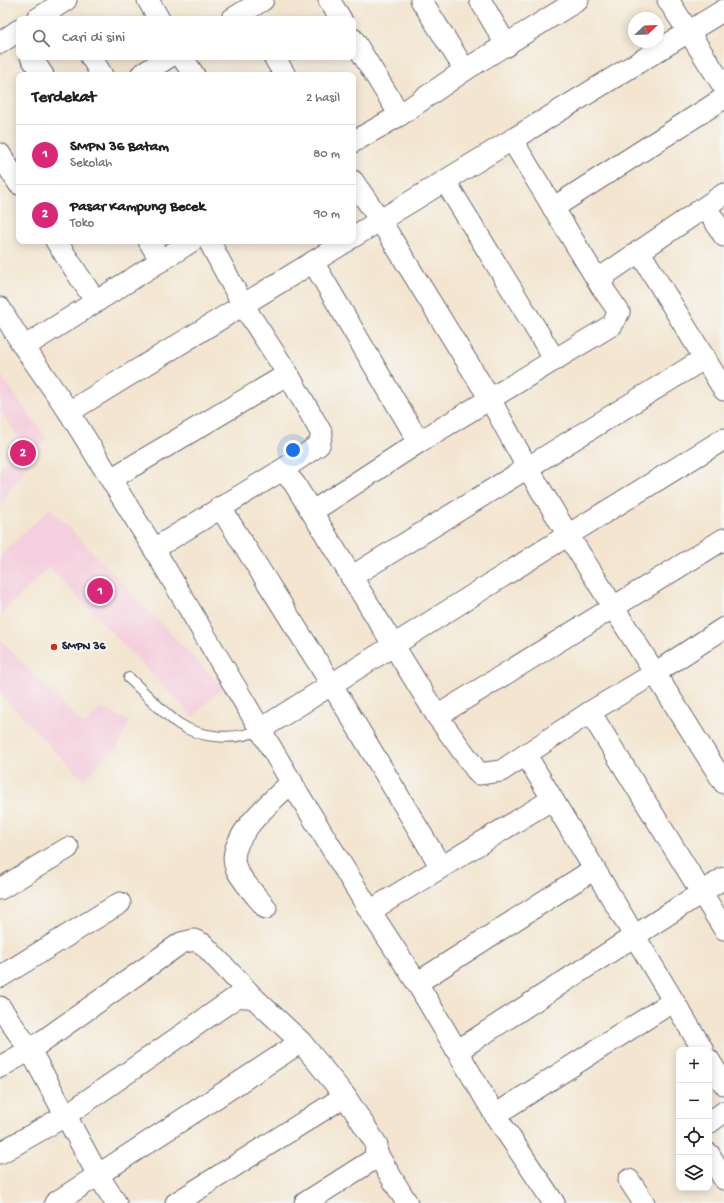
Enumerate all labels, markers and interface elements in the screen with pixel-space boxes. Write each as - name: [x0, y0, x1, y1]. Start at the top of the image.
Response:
- north arrow: [628, 12, 664, 48]
- search box: [16, 16, 356, 60]
- icon: search: [30, 27, 52, 49]
- text: Cari di sini: [62, 29, 125, 47]
- text: Terdekat: [32, 88, 96, 108]
- text: 2 hasil: [306, 91, 340, 106]
- text: SMPN 36 Batam: [70, 138, 169, 156]
- text: 1: [42, 147, 48, 162]
- text: 80 m: [313, 147, 340, 162]
- text: Sekolah: [70, 156, 112, 171]
- text: Pasar Kampung Becek: [70, 198, 205, 216]
- text: 2: [42, 207, 48, 222]
- text: 90 m: [314, 207, 340, 222]
- text: Toko: [70, 216, 94, 231]
- pin: 2: [10, 438, 36, 468]
- your location: [283, 440, 303, 460]
- pin: 1: [87, 576, 113, 606]
- place label: SMPN 36: [62, 640, 106, 654]
- marker: SMPN 36: [49, 642, 59, 652]
- map controls: [676, 1047, 712, 1191]
- button: +: [676, 1047, 712, 1083]
- button: −: [676, 1083, 712, 1119]
- button: locate: [676, 1119, 712, 1155]
- button: layers: [676, 1155, 712, 1191]

